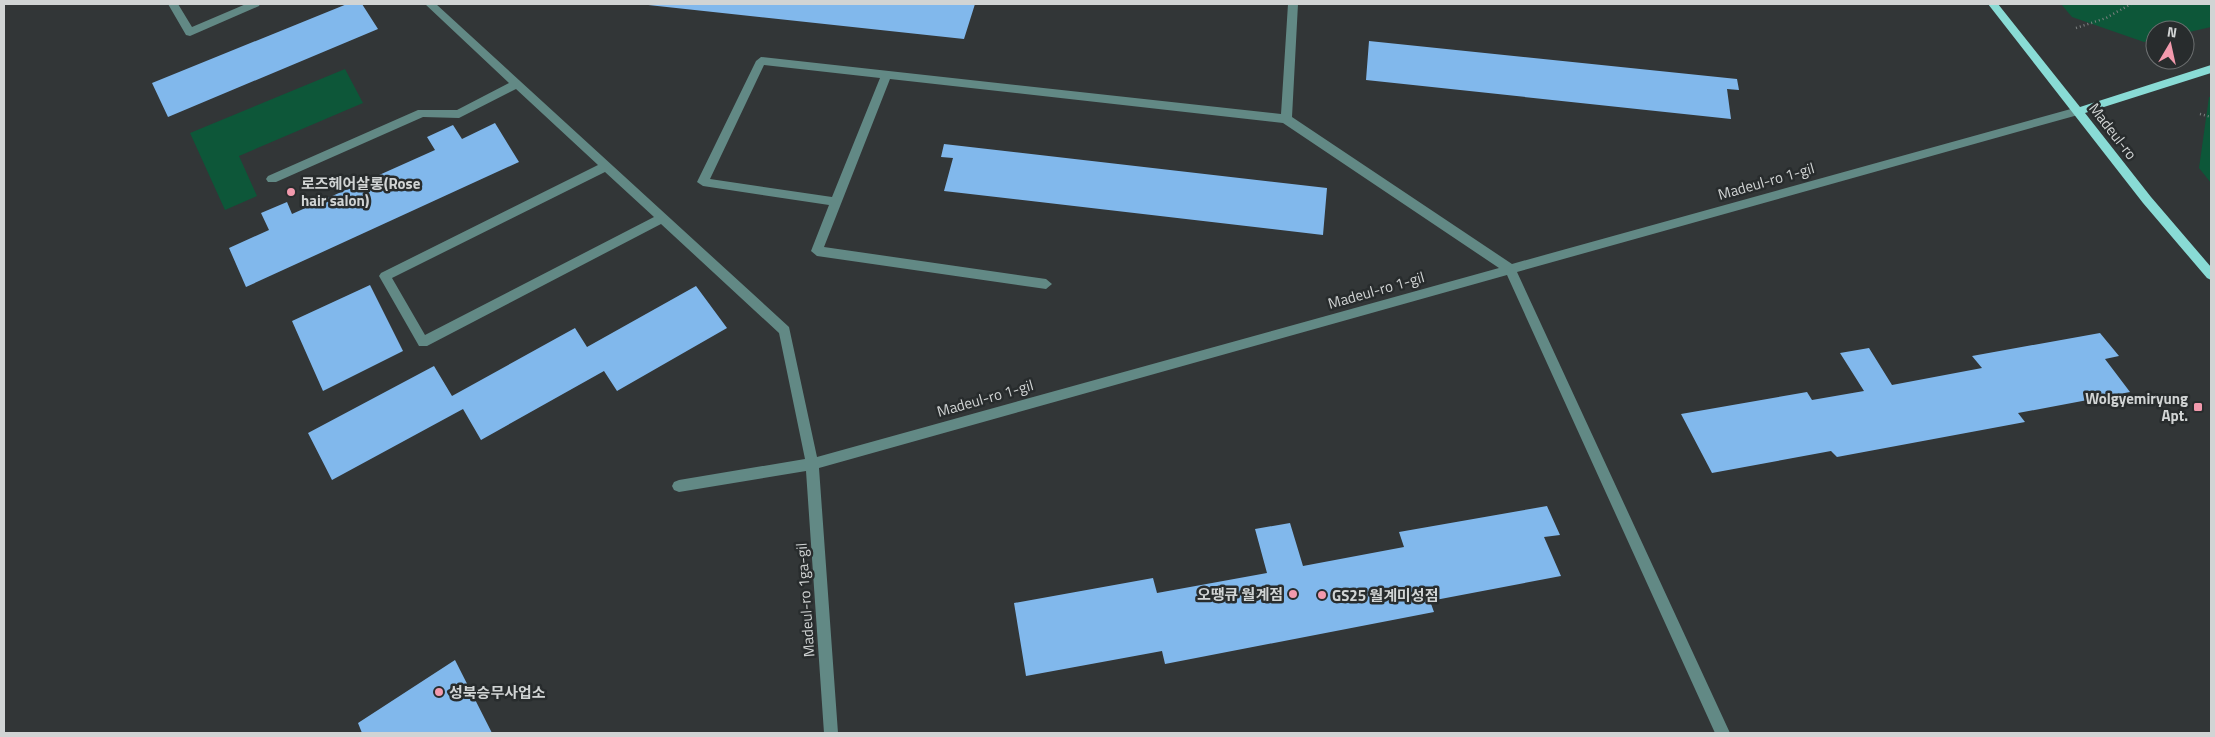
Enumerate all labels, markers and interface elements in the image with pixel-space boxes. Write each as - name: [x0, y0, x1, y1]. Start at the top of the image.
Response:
- north arrow: [2145, 20, 2195, 70]
- text: N: [2166, 21, 2179, 43]
- street label: Madeul-ro: [2083, 98, 2143, 164]
- street label: Madeul-ro 1-gil: [1715, 156, 1817, 206]
- place label: 로즈헤어살롱(Rose hair salon): [301, 172, 421, 212]
- marker: 로즈헤어살롱(Rose hair salon): [285, 186, 297, 198]
- street label: Madeul-ro 1-gil: [1325, 265, 1427, 315]
- street label: Madeul-ro 1-gil: [934, 373, 1036, 423]
- place label: Wolgyemiryung Apt.: [2085, 387, 2188, 427]
- marker: Wolgyemiryung Apt.: [2192, 401, 2204, 413]
- street label: Madeul-ro 1ga-gil: [790, 542, 820, 658]
- place label: 오땡큐 월계점: [1197, 583, 1283, 606]
- place label: GS25 월계미성점: [1332, 584, 1438, 607]
- marker: 오땡큐 월계점: [1287, 588, 1299, 600]
- marker: GS25 월계미성점: [1316, 589, 1328, 601]
- place label: 성북승무사업소: [449, 681, 546, 704]
- marker: 성북승무사업소: [433, 686, 445, 698]

